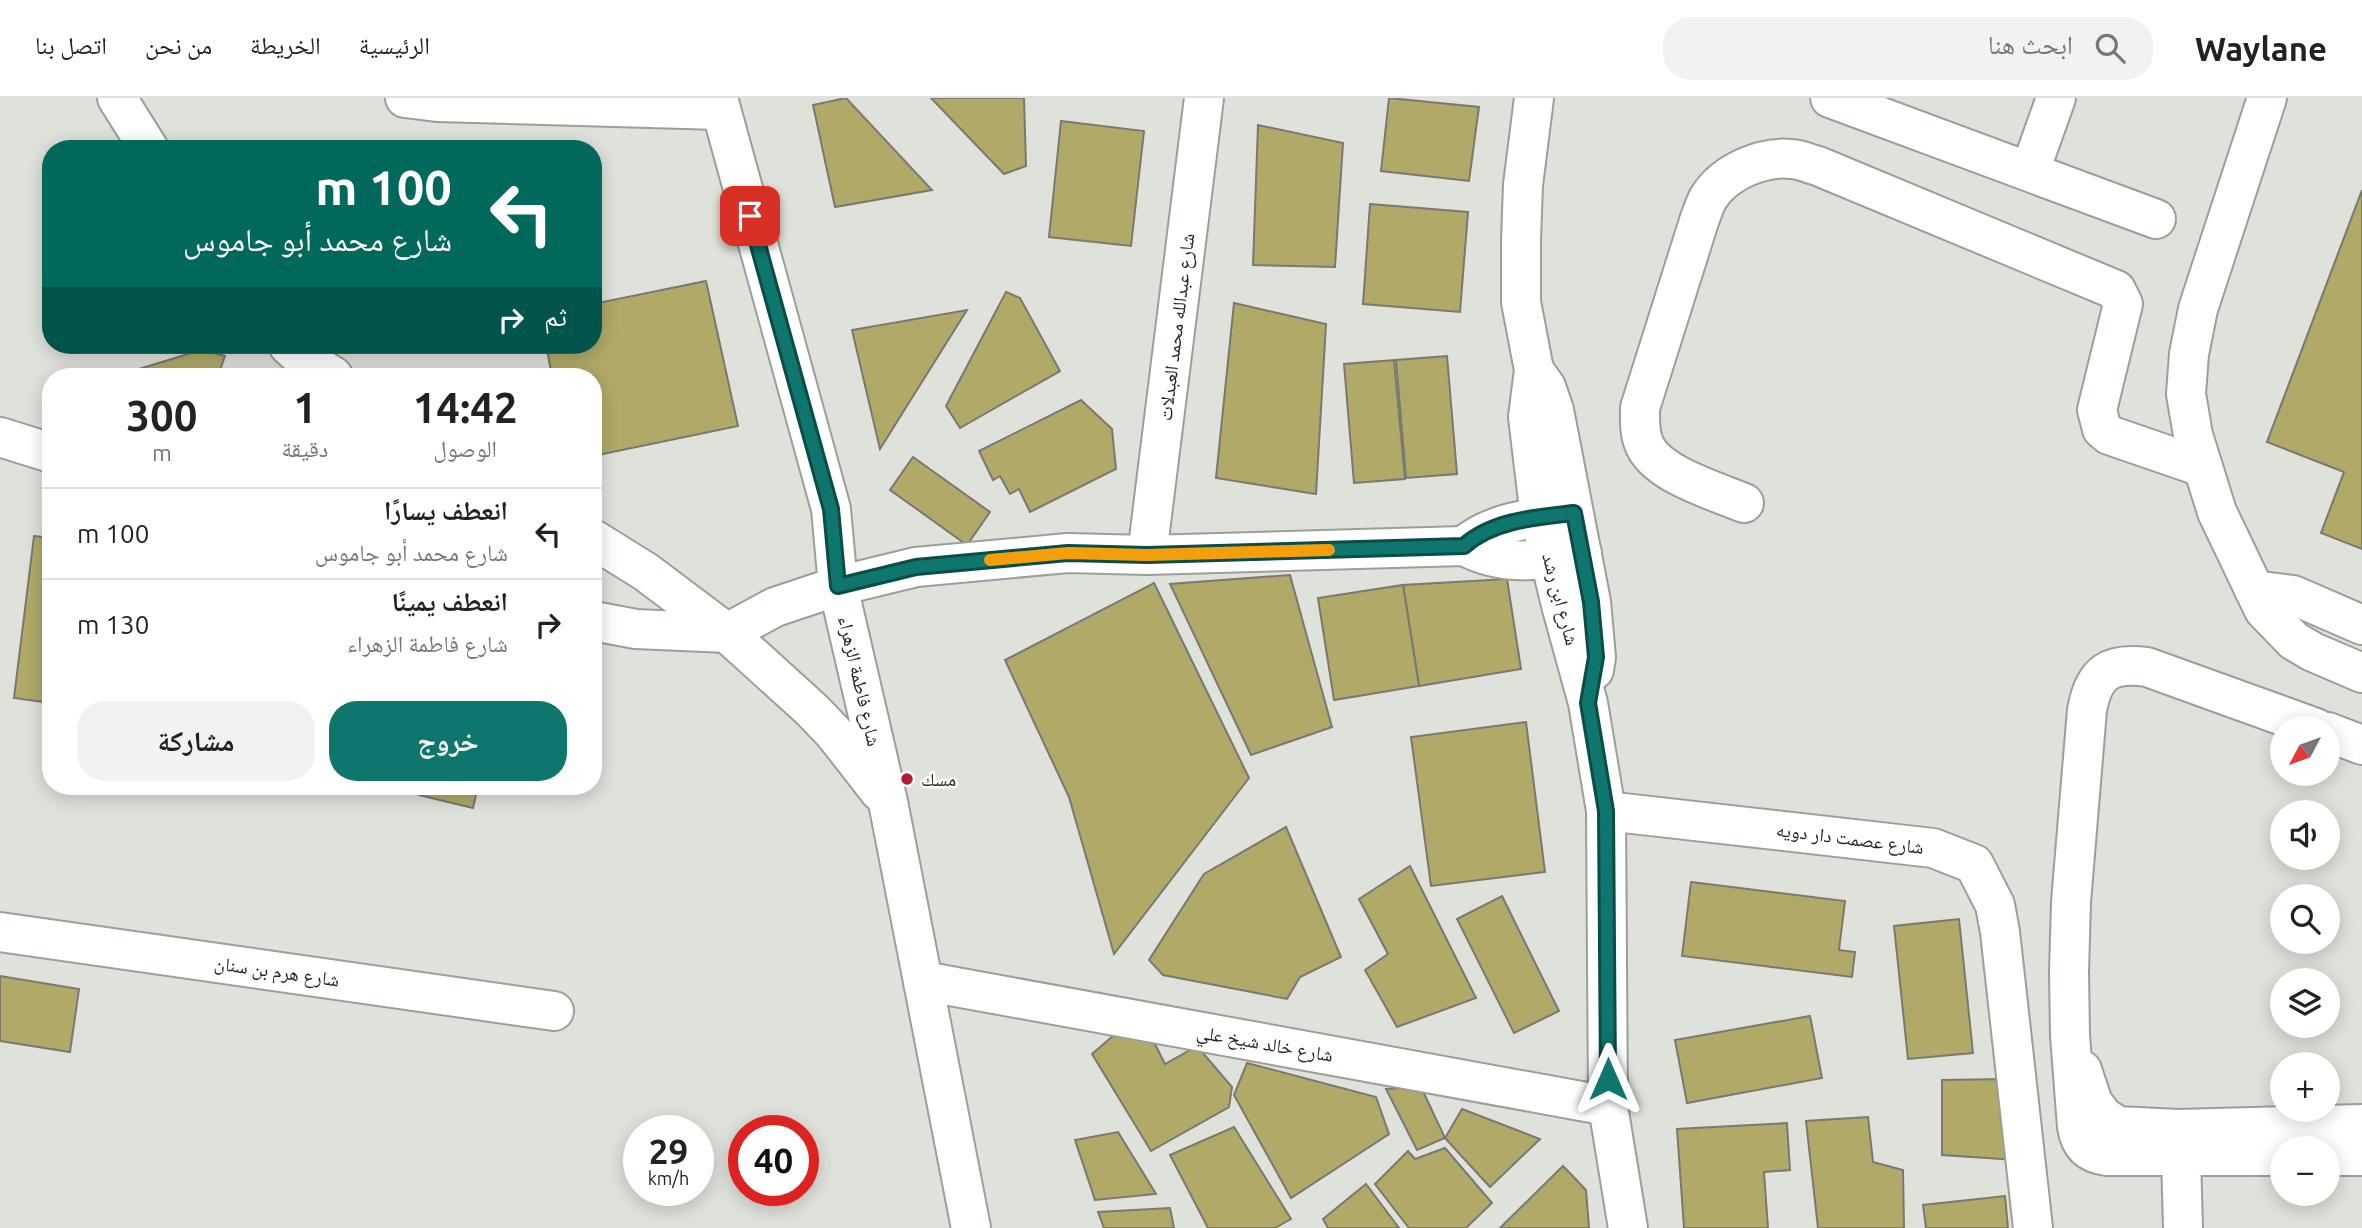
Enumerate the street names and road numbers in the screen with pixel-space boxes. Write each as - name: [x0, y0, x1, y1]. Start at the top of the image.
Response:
- street label: شارع عبدالله محمد العبدلات: [1154, 232, 1199, 422]
- street label: شارع ابن رشد: [1537, 550, 1584, 648]
- street label: شارع فاطمة الزهراء: [833, 614, 886, 748]
- street label: شارع عصمت دار دويه: [1775, 818, 1925, 859]
- street label: شارع هرم بن سنان: [213, 951, 341, 994]
- street label: شارع خالد شيخ علي: [1194, 1020, 1335, 1071]

